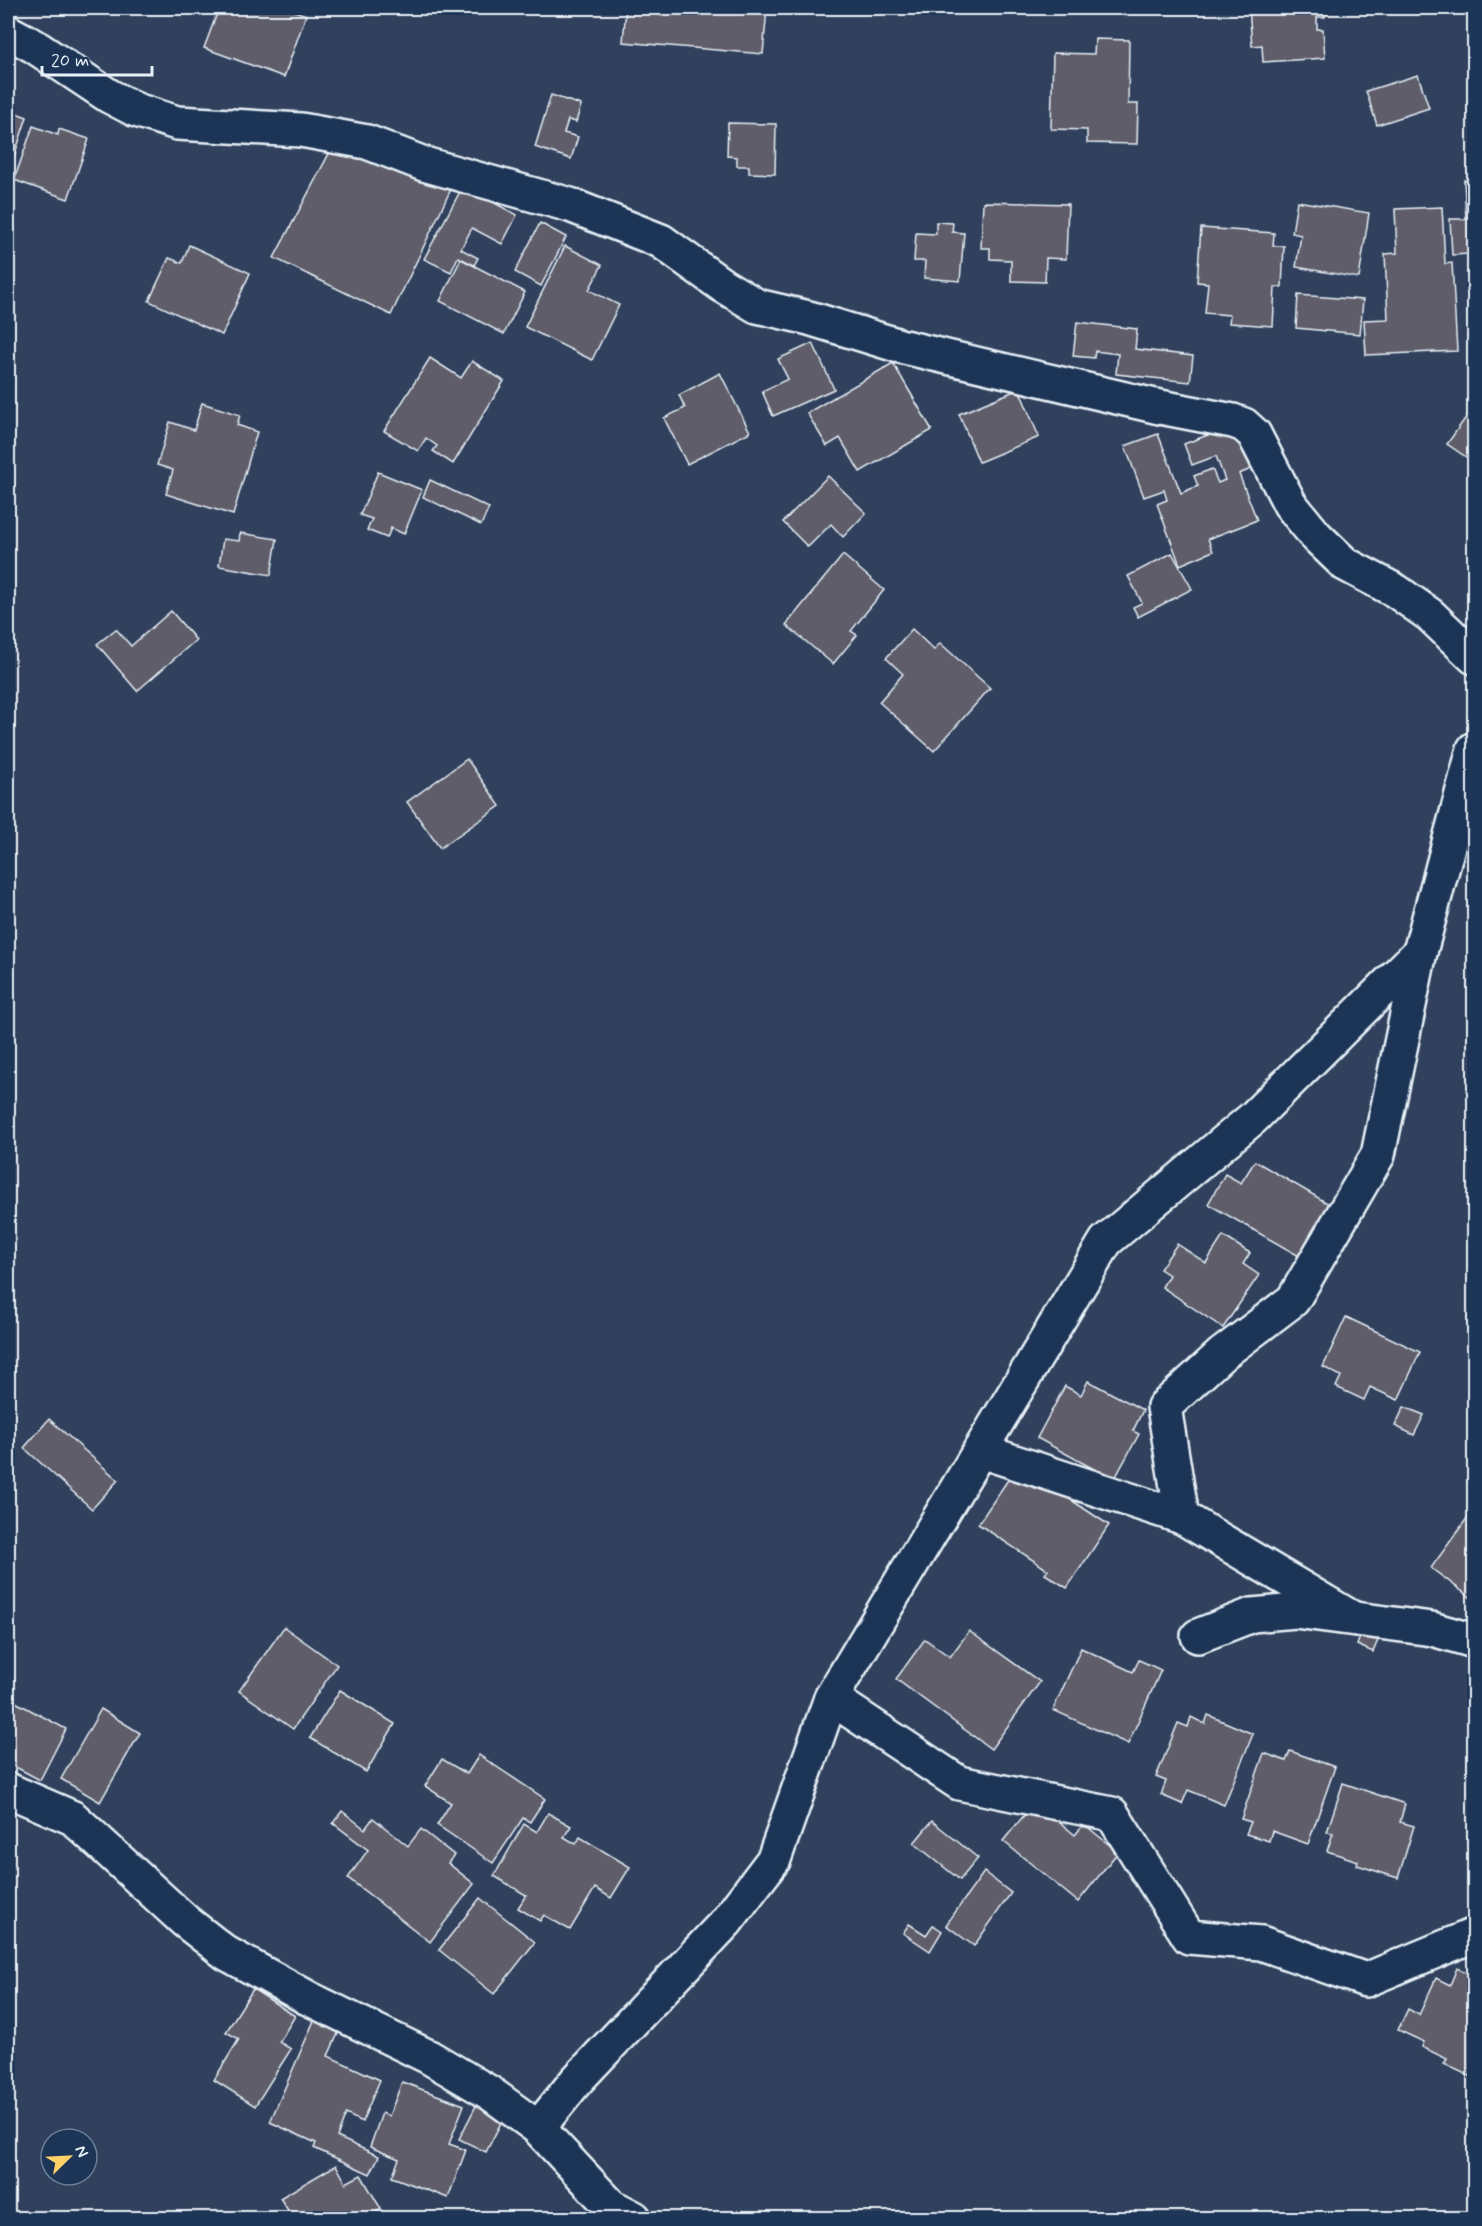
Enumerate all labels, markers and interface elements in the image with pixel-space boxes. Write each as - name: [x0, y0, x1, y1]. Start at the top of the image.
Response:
- scale bar: [42, 39, 152, 77]
- text: 20 m: [51, 49, 89, 73]
- north arrow: [39, 2127, 99, 2187]
- text: N: [70, 2142, 93, 2161]

